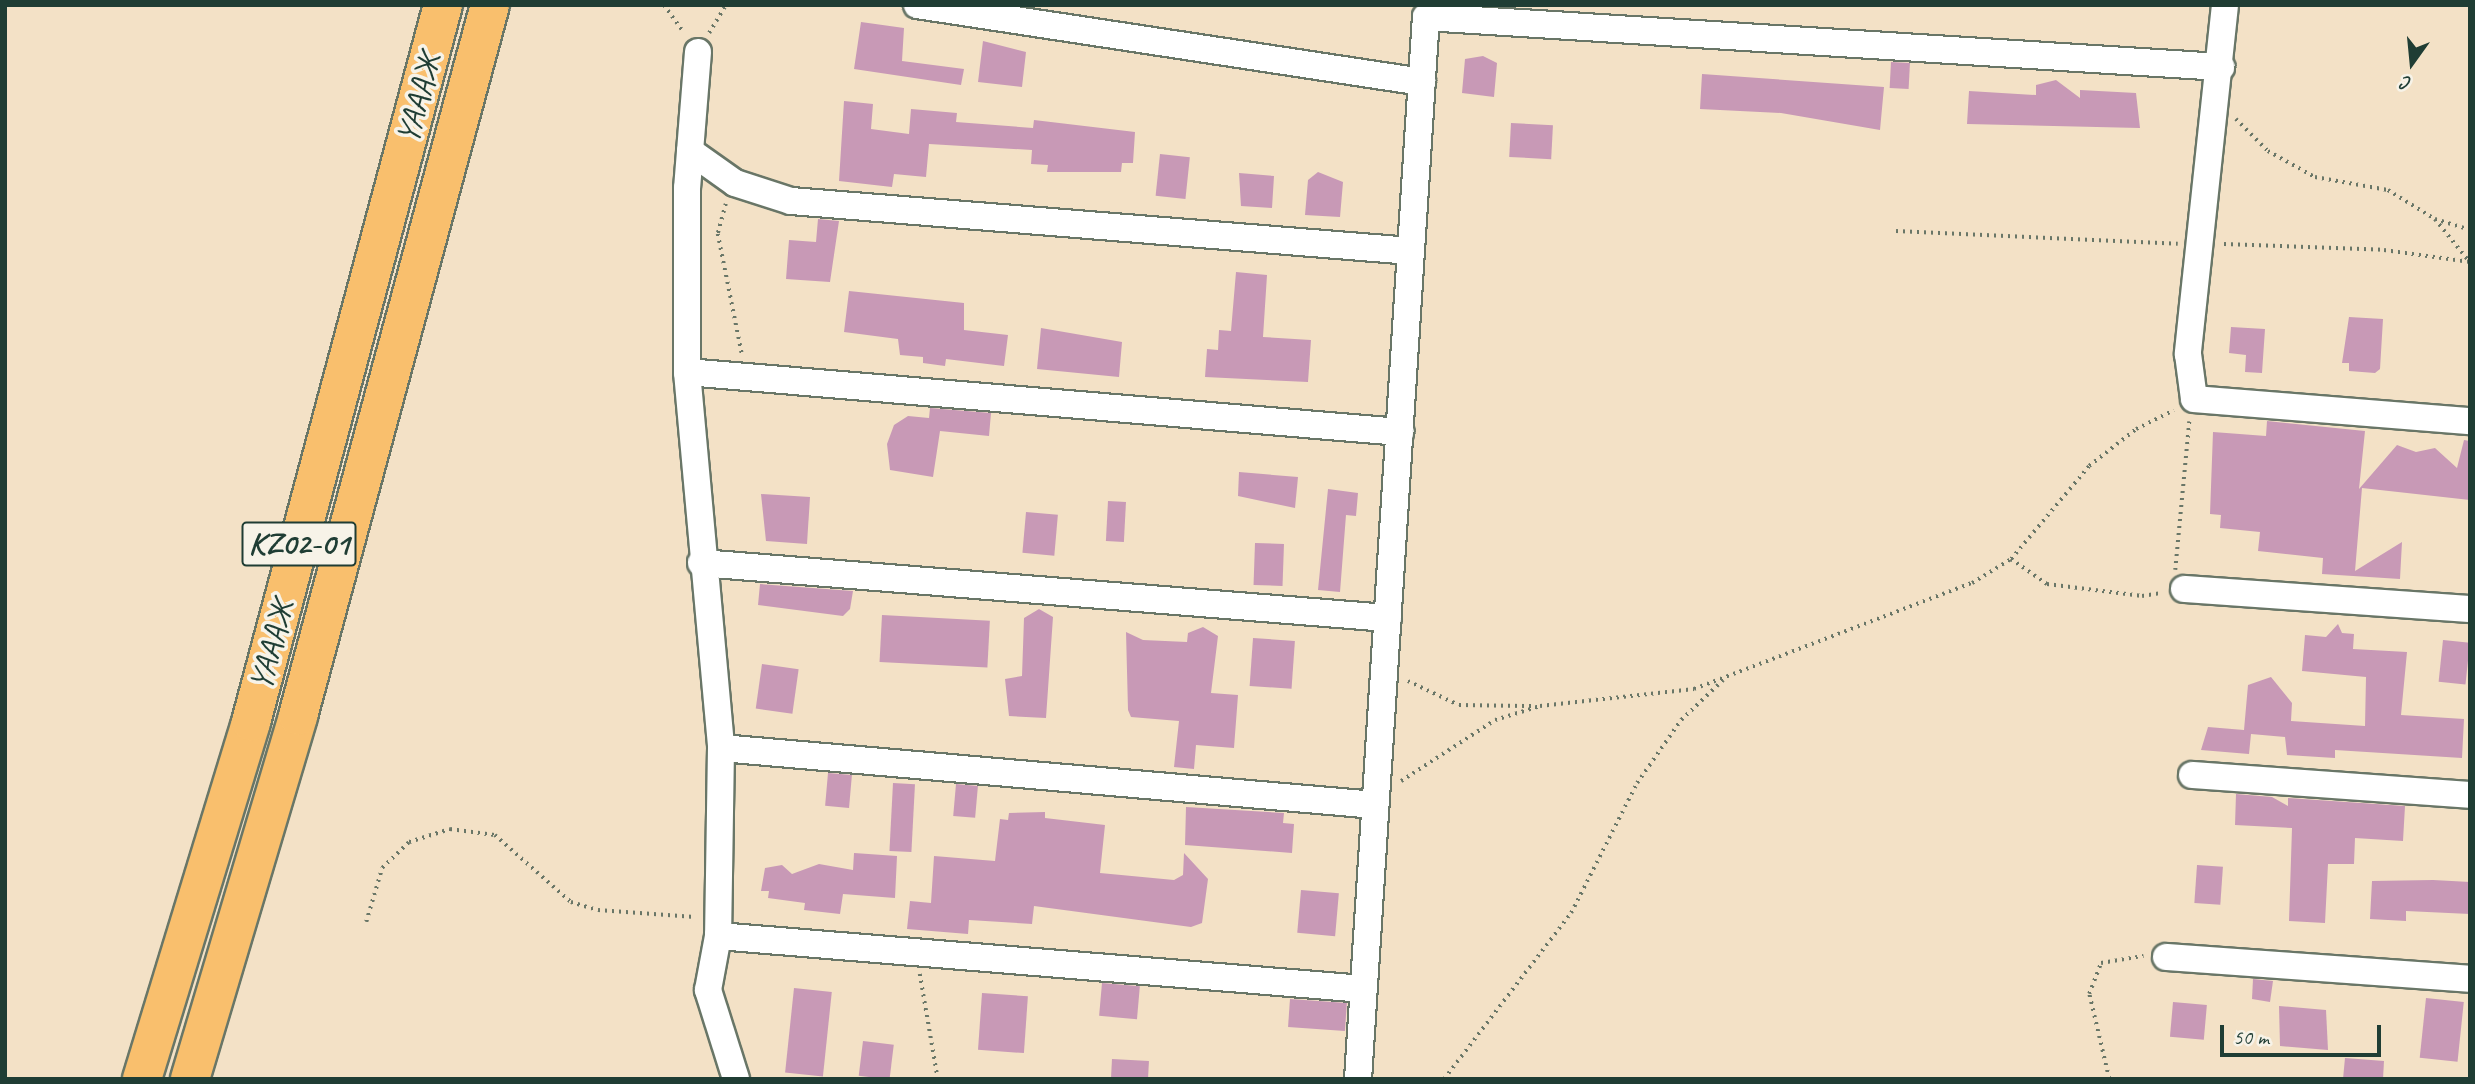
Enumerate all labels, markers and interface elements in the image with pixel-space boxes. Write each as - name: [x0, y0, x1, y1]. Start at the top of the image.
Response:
- north arrow: [2377, 28, 2447, 98]
- street label: ҮАААЖ: [388, 49, 450, 147]
- text: С: [2399, 70, 2414, 96]
- road number: KZ02-01: [241, 516, 357, 572]
- street label: ҮАААЖ: [241, 596, 303, 694]
- scale bar: [2223, 1010, 2384, 1054]
- text: 50 m: [2233, 1024, 2269, 1050]

